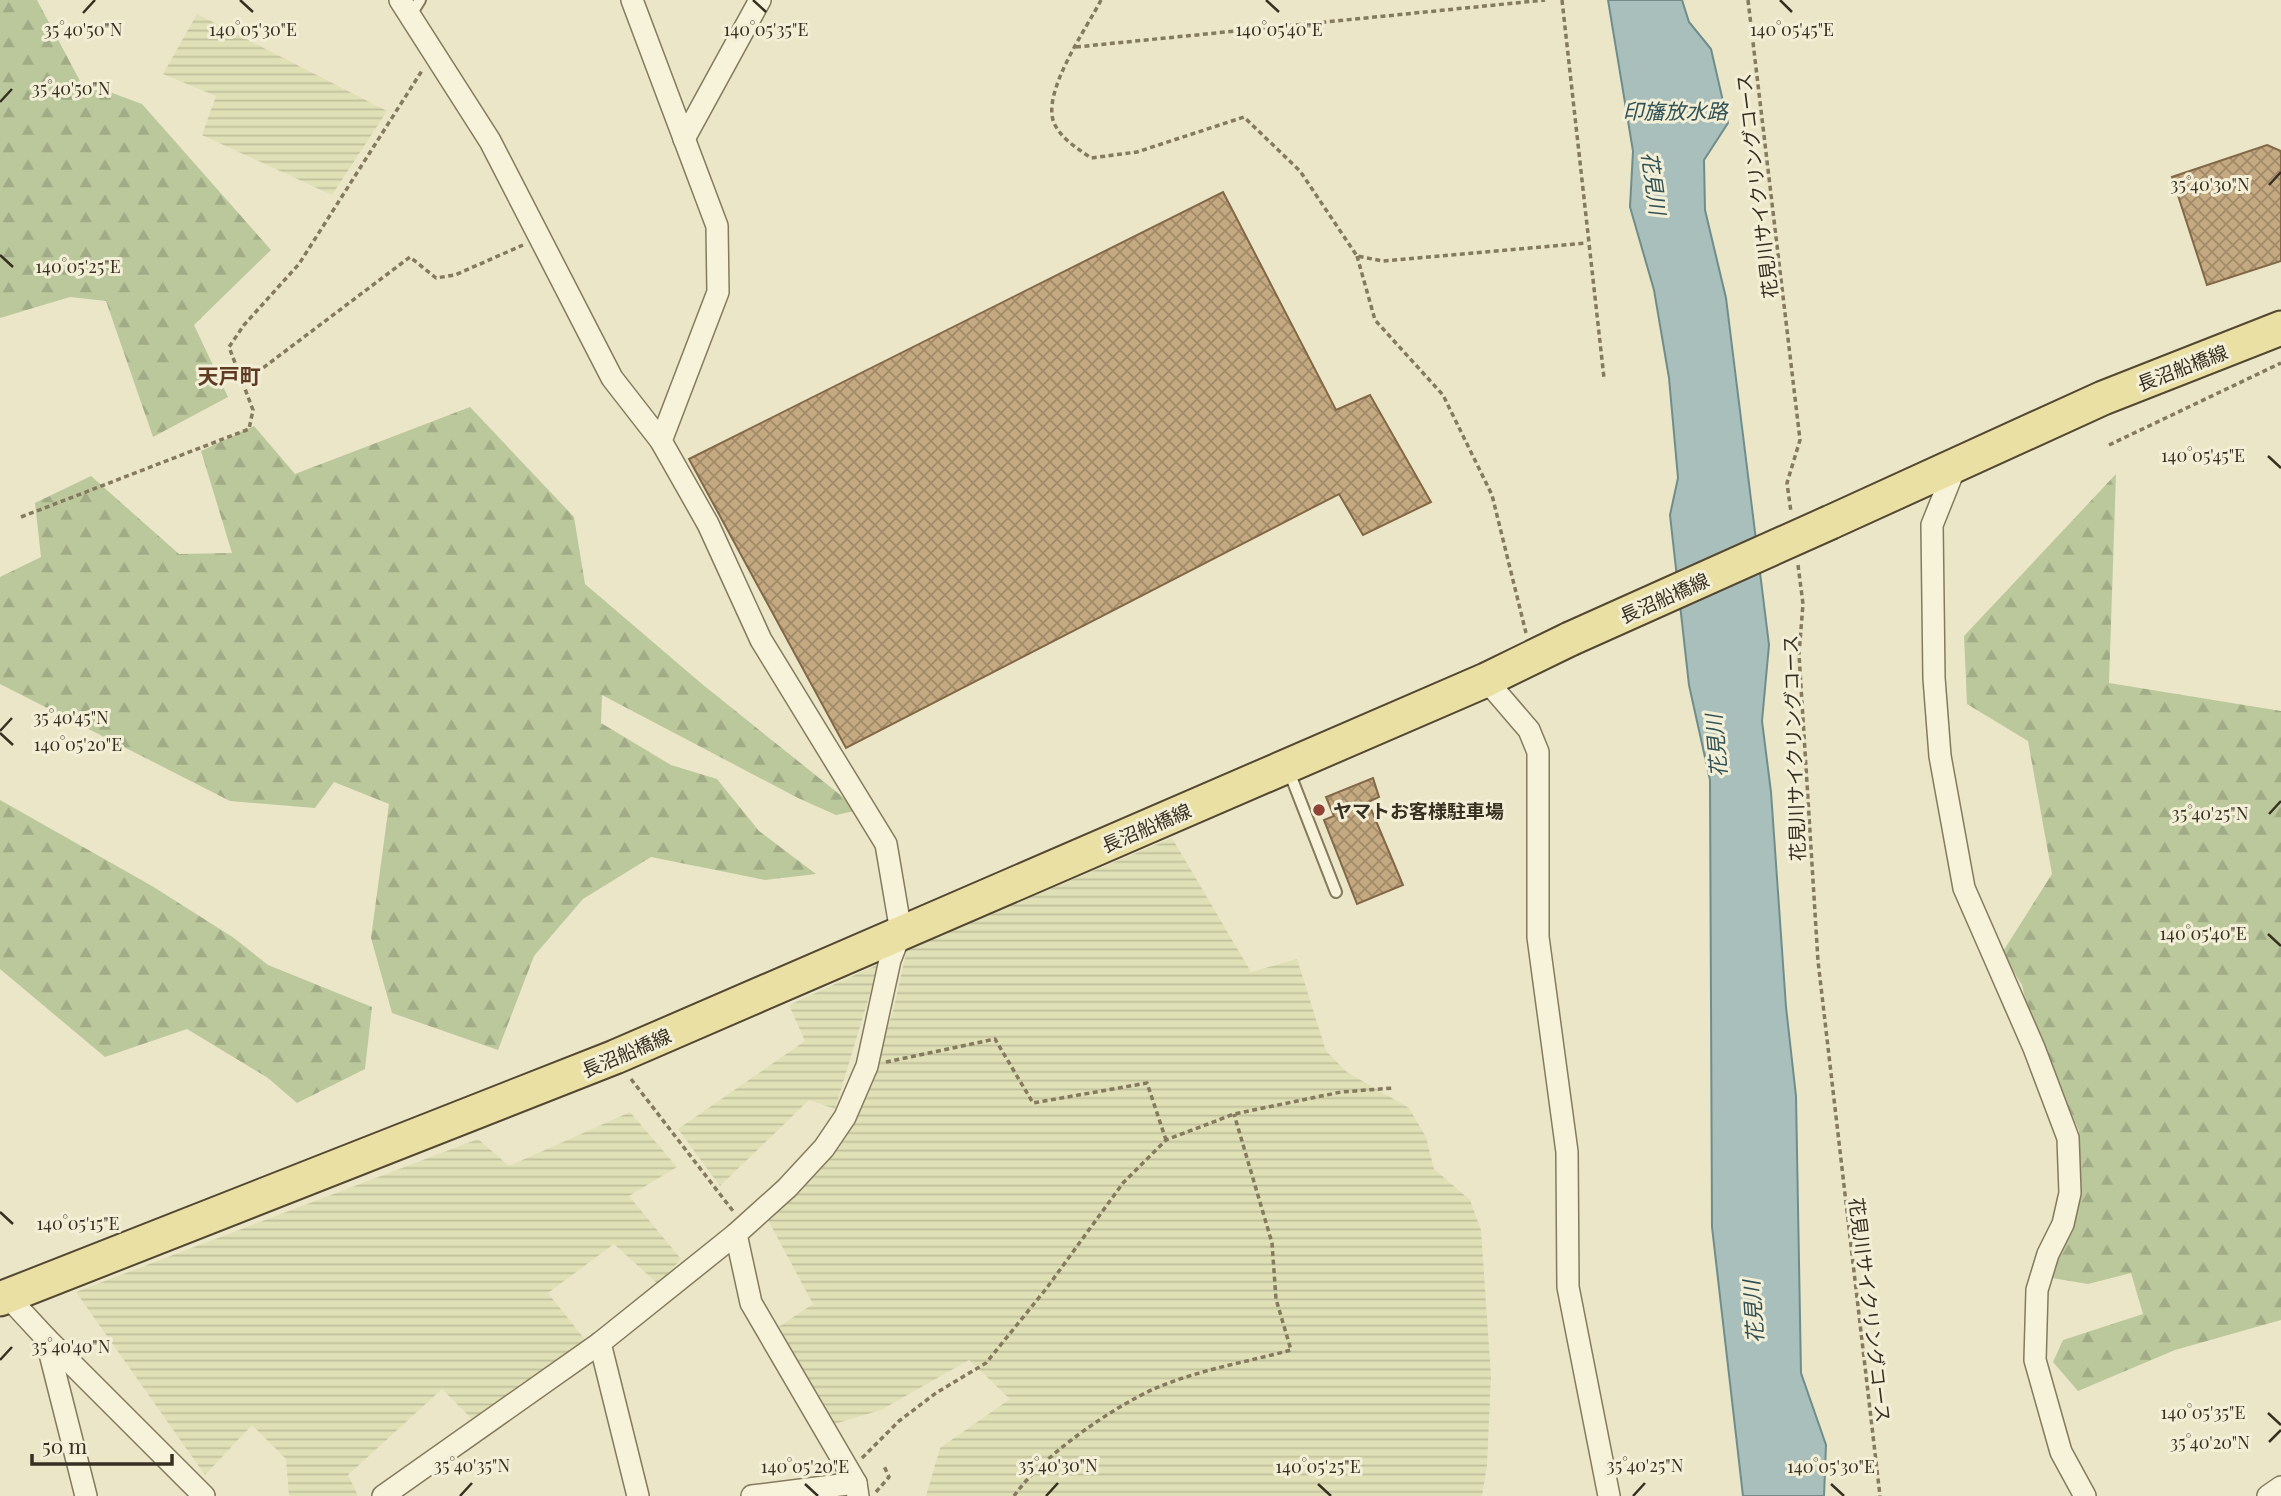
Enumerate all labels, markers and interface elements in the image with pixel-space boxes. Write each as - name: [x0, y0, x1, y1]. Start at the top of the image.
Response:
- text: 35°40'50"N: [44, 17, 123, 41]
- text: 140°05'30"E: [209, 17, 297, 41]
- text: 140°05'35"E: [724, 17, 808, 41]
- text: 140°05'40"E: [1235, 17, 1323, 41]
- text: 140°05'45"E: [1750, 17, 1834, 41]
- street label: 花見川サイクリングコース: [1729, 72, 1783, 300]
- text: 35°40'50"N: [32, 76, 111, 100]
- water label: 印旛放水路: [1623, 96, 1729, 124]
- water label: 花見川: [1637, 150, 1674, 218]
- text: 35°40'30"N: [2170, 172, 2250, 196]
- text: 140°05'25"E: [35, 254, 121, 278]
- street label: 長沼船橋線: [2133, 338, 2231, 396]
- district label: 天戸町: [198, 361, 261, 389]
- text: 140°05'45"E: [2161, 443, 2245, 467]
- street label: 長沼船橋線: [1615, 566, 1713, 628]
- street label: 花見川サイクリングコース: [1776, 634, 1810, 862]
- text: 35°40'45"N: [33, 705, 109, 729]
- water label: 花見川: [1698, 711, 1732, 779]
- text: 140°05'20"E: [34, 732, 122, 756]
- street label: 長沼船橋線: [1097, 796, 1195, 858]
- place label: ヤマトお客様駐車場: [1333, 797, 1504, 823]
- text: 35°40'25"N: [2172, 801, 2249, 825]
- marker: ヤマトお客様駐車場: [1311, 802, 1327, 818]
- text: 140°05'40"E: [2159, 921, 2247, 945]
- street label: 長沼船橋線: [577, 1021, 675, 1083]
- street label: 花見川サイクリングコース: [1844, 1196, 1898, 1424]
- text: 140°05'15"E: [36, 1211, 120, 1235]
- water label: 花見川: [1736, 1278, 1768, 1344]
- text: 35°40'40"N: [32, 1334, 111, 1358]
- text: 140°05'35"E: [2161, 1400, 2245, 1424]
- scale bar: [32, 1422, 172, 1466]
- text: 35°40'20"N: [2170, 1430, 2250, 1454]
- text: 50 m: [42, 1431, 88, 1459]
- text: 35°40'35"N: [434, 1453, 510, 1477]
- text: 35°40'30"N: [1018, 1453, 1098, 1477]
- text: 35°40'25"N: [1607, 1453, 1684, 1477]
- text: 140°05'20"E: [761, 1454, 849, 1478]
- text: 140°05'25"E: [1275, 1454, 1361, 1478]
- text: 140°05'30"E: [1787, 1454, 1875, 1478]

